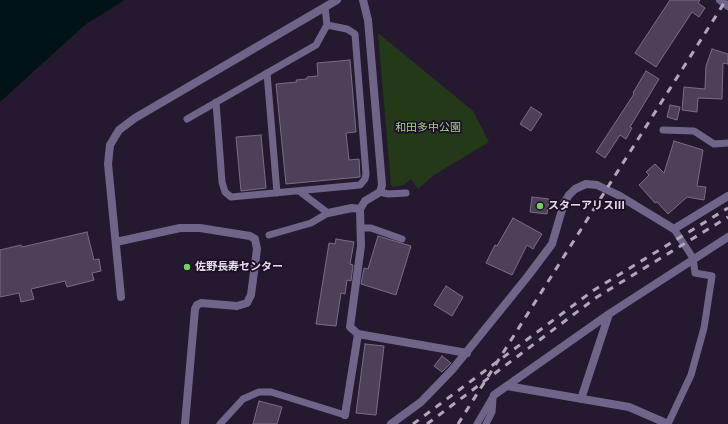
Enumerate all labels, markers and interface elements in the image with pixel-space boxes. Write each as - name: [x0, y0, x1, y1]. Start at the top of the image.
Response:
- park label: 和田多中公園: [395, 121, 461, 135]
- place label: スターアリスⅢ: [548, 199, 625, 213]
- marker: スターアリスⅢ: [535, 201, 545, 211]
- place label: 佐野長寿センター: [195, 260, 283, 274]
- marker: 佐野長寿センター: [182, 262, 192, 272]

